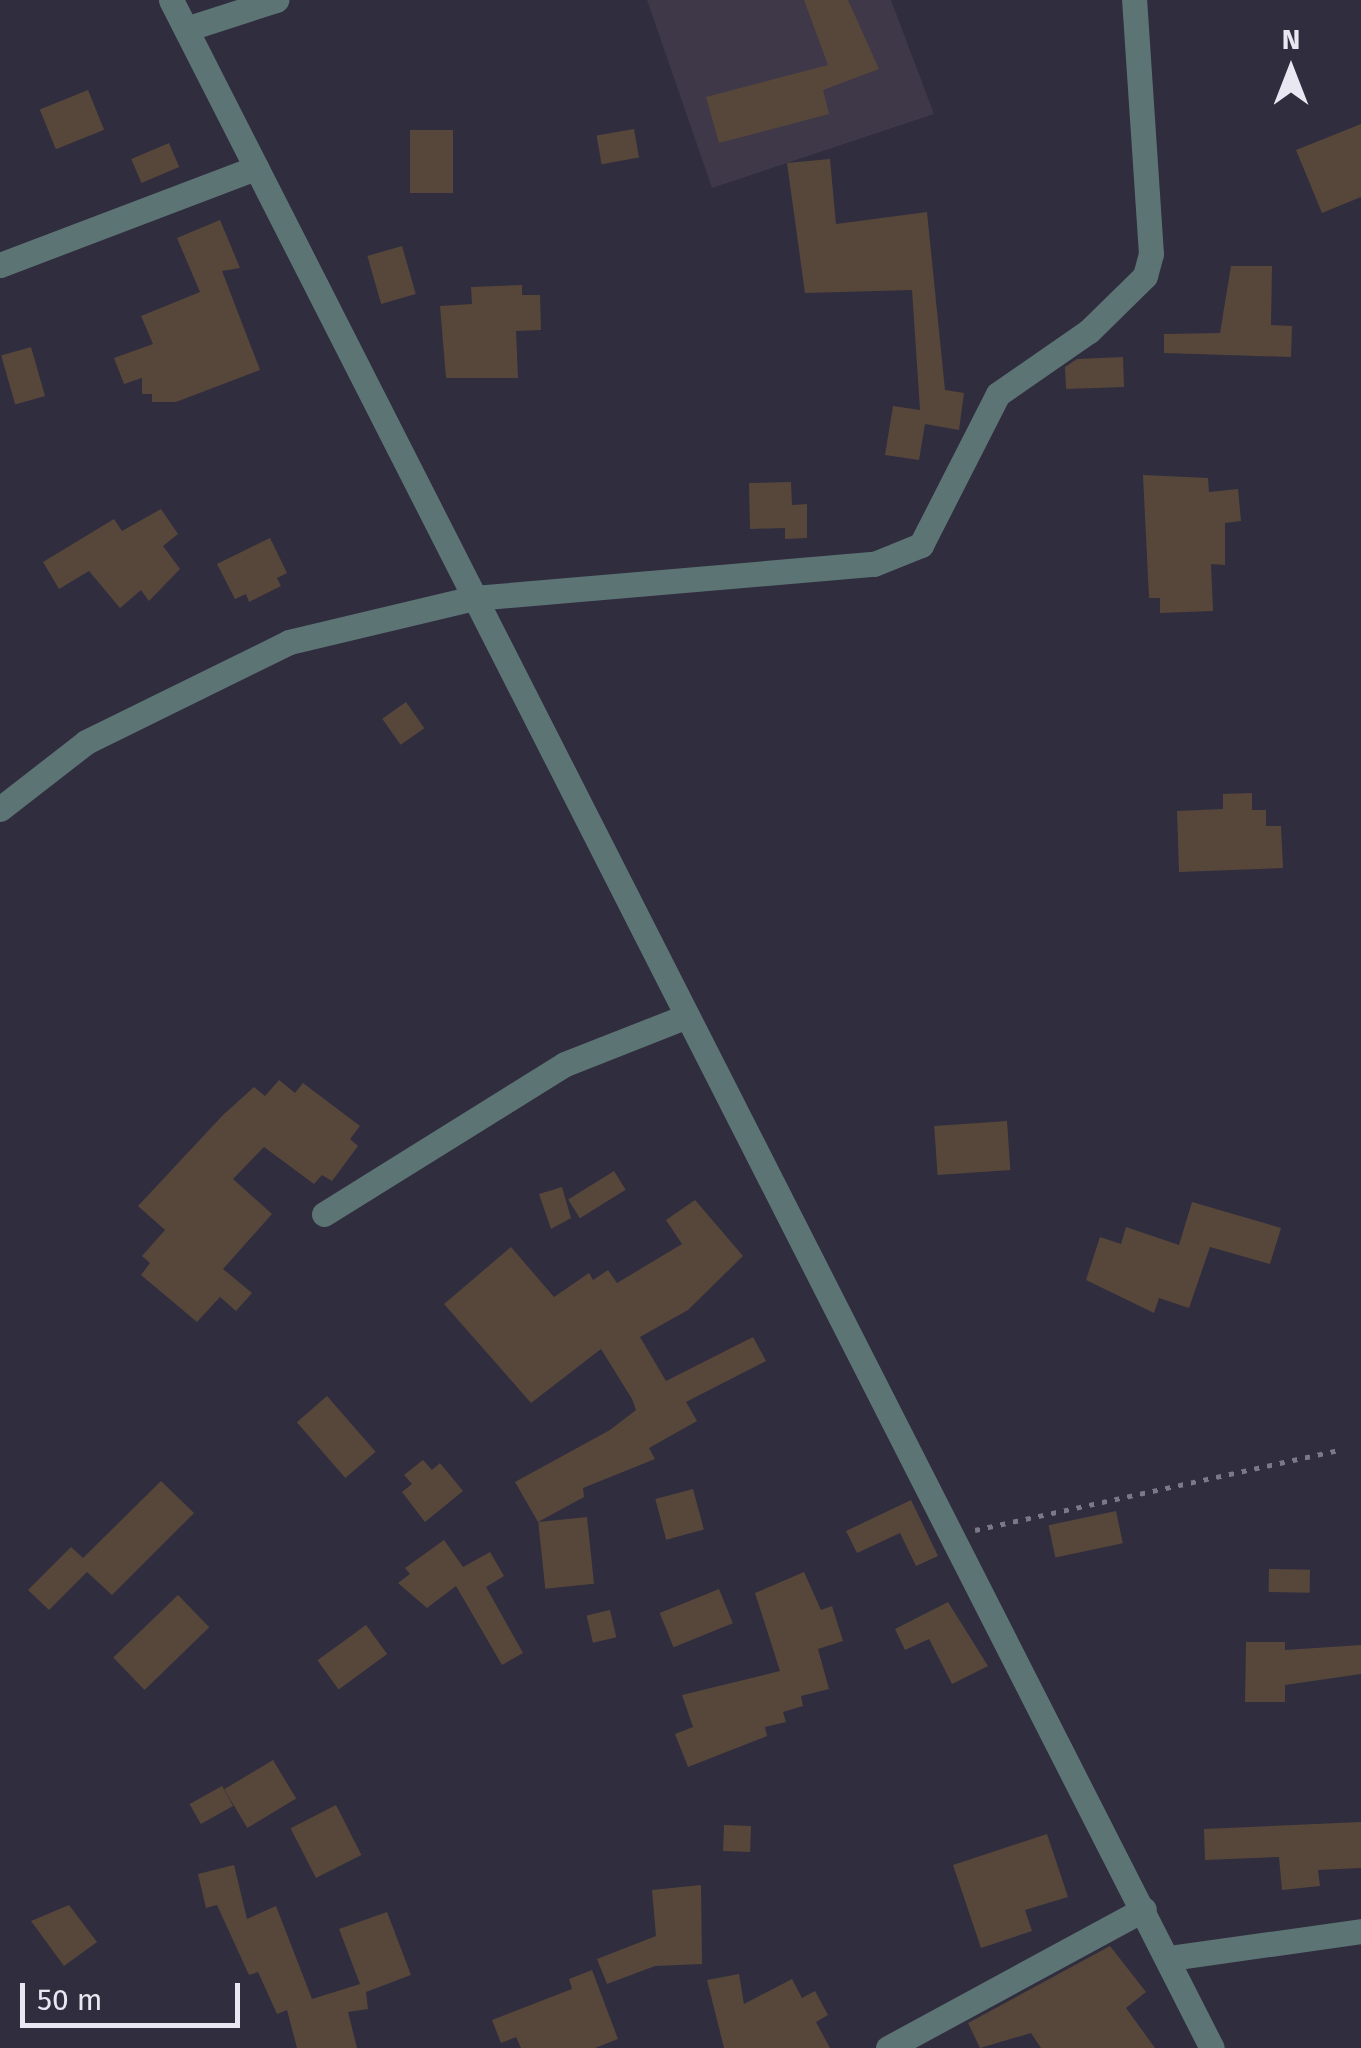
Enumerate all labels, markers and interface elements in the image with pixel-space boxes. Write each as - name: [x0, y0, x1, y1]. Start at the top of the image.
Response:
- north arrow: [1241, 20, 1341, 120]
- text: N: [1282, 23, 1300, 56]
- scale bar: [25, 1963, 245, 2025]
- text: 50 m: [37, 1982, 102, 2018]

